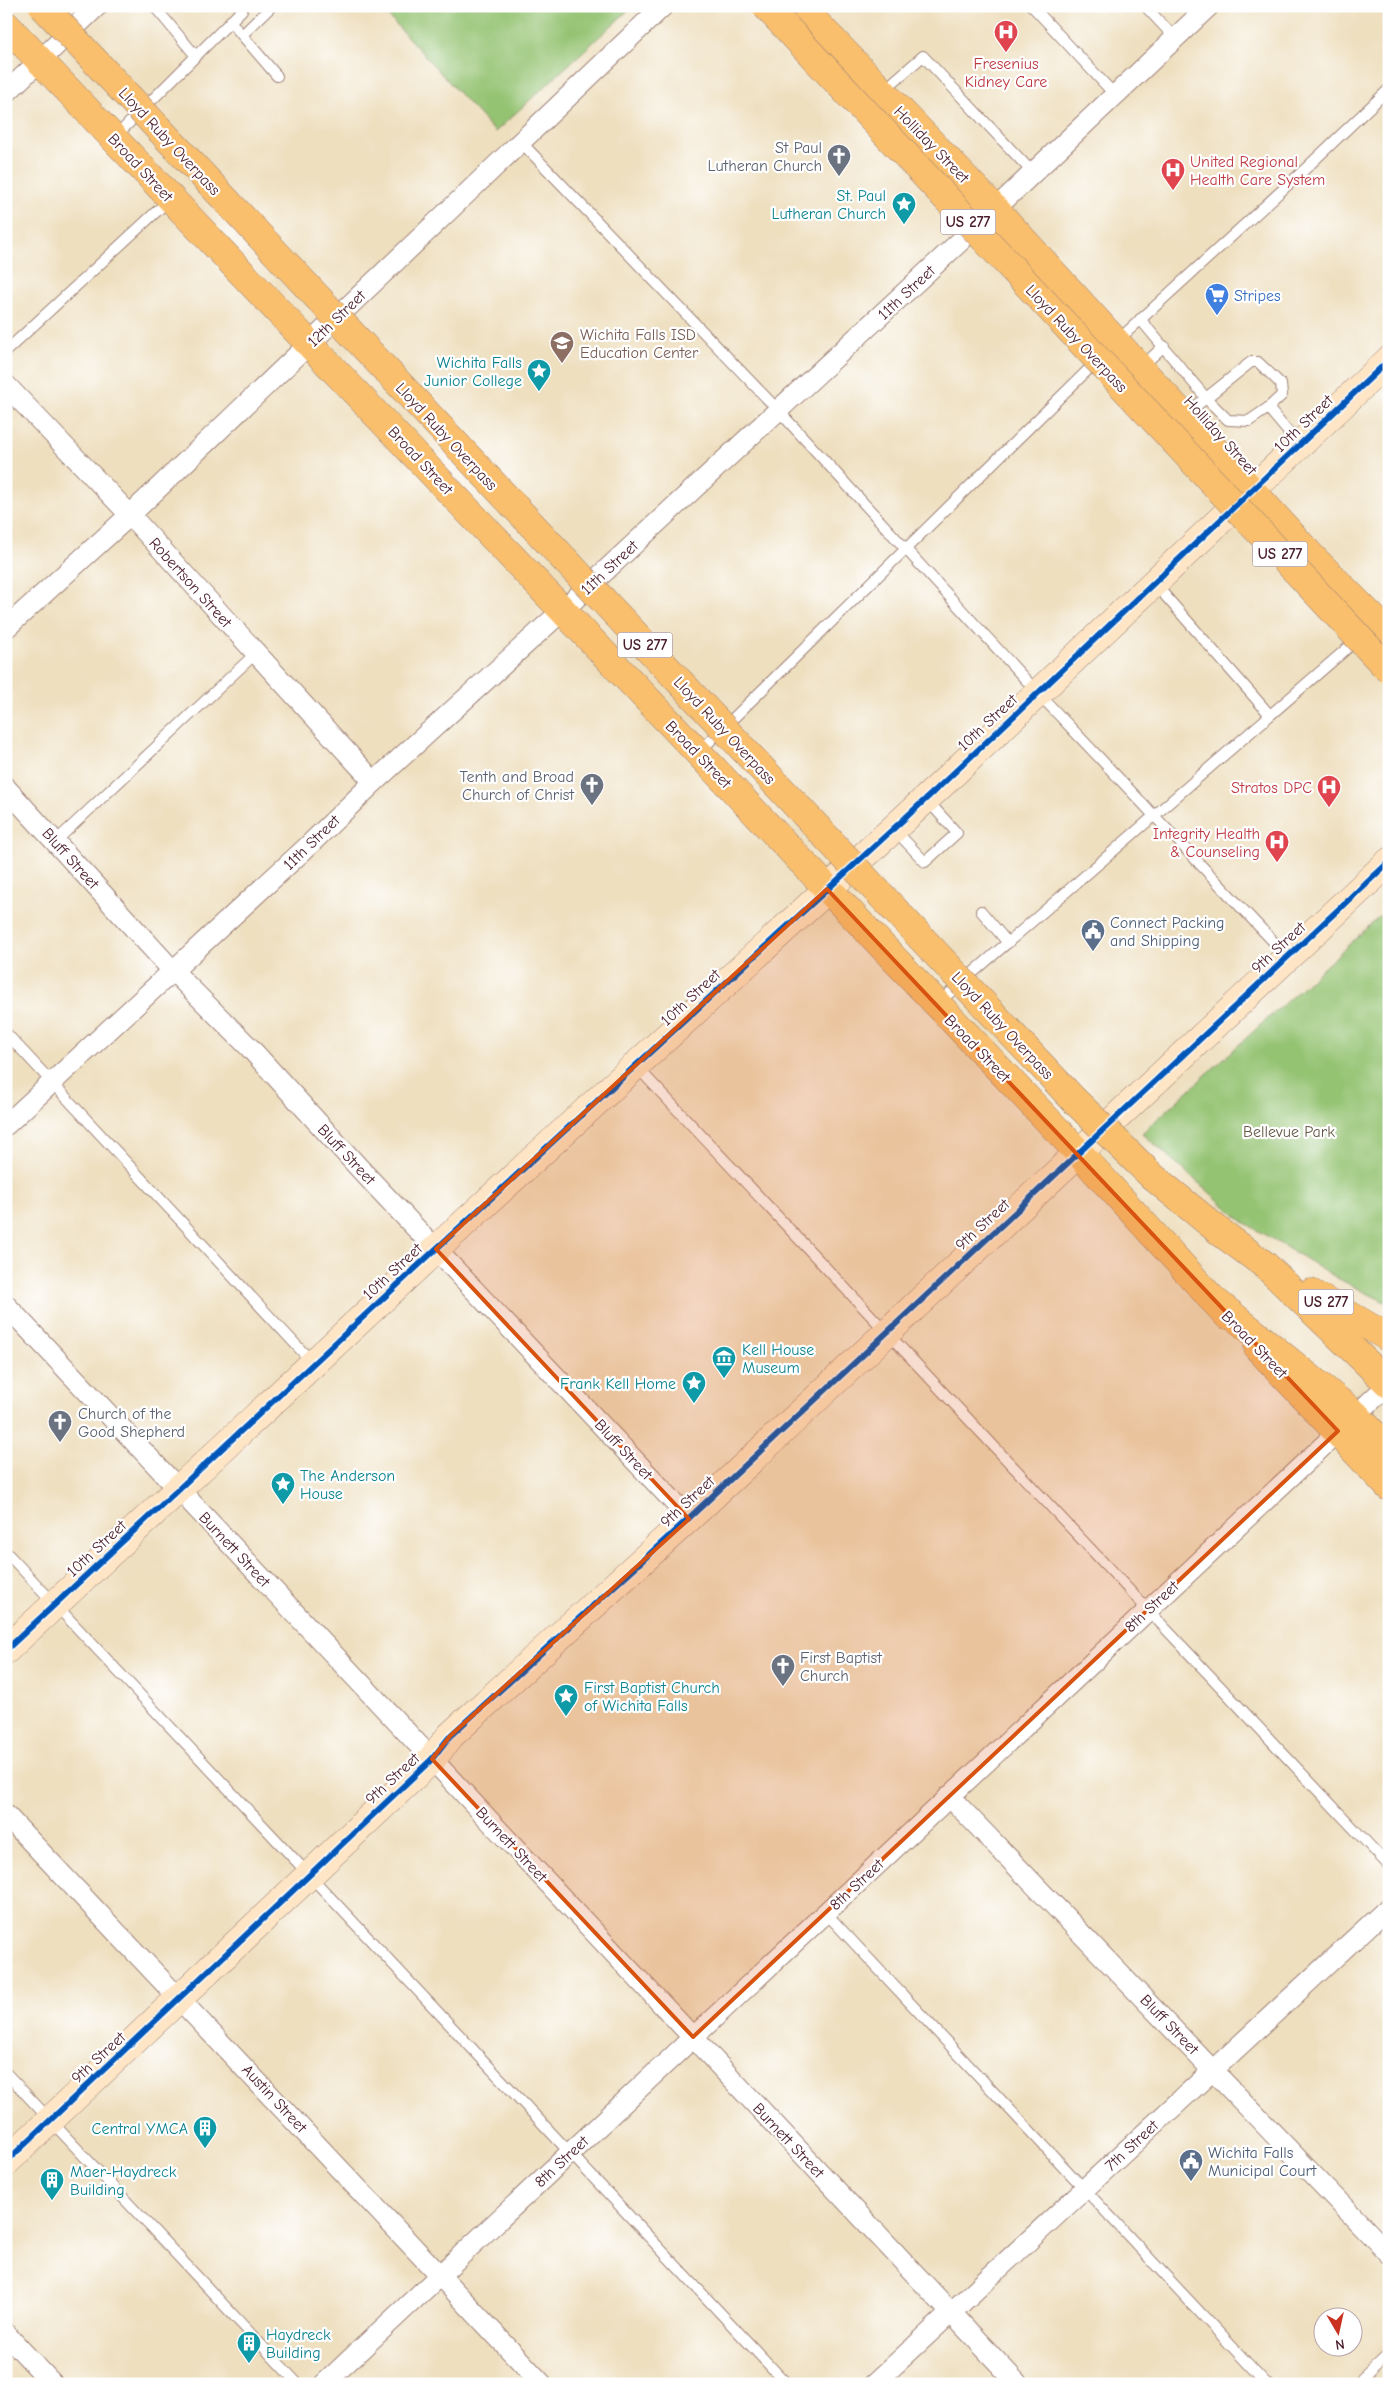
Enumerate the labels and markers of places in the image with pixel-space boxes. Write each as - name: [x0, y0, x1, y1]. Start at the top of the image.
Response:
- hospital icon: Fresenius Kidney Care: [993, 19, 1019, 53]
- place label: Fresenius Kidney Care: [965, 55, 1047, 91]
- place label: St Paul Lutheran Church: [708, 139, 822, 175]
- church icon: St Paul Lutheran Church: [826, 143, 852, 177]
- place label: United Regional Health Care System: [1190, 153, 1325, 189]
- hospital icon: United Regional Health Care System: [1160, 157, 1186, 191]
- place label: St. Paul Lutheran Church: [772, 187, 886, 223]
- place icon: St. Paul Lutheran Church: [891, 191, 917, 225]
- supermarket icon: Stripes: [1204, 282, 1230, 316]
- place label: Stripes: [1234, 287, 1281, 305]
- place label: Wichita Falls ISD Education Center: [580, 326, 699, 362]
- school or university icon: Wichita Falls ISD Education Center: [549, 330, 575, 364]
- place label: Wichita Falls Junior College: [424, 354, 522, 390]
- place icon: Wichita Falls Junior College: [526, 358, 552, 392]
- place label: Tenth and Broad Church of Christ: [459, 768, 574, 804]
- church icon: Tenth and Broad Church of Christ: [579, 772, 605, 806]
- hospital icon: Stratos DPC: [1316, 774, 1342, 808]
- place label: Stratos DPC: [1231, 779, 1312, 797]
- place label: Integrity Health & Counseling: [1153, 825, 1260, 861]
- hospital icon: Integrity Health & Counseling: [1264, 829, 1290, 863]
- place label: Connect Packing and Shipping: [1110, 914, 1225, 950]
- public building icon: Connect Packing and Shipping: [1080, 918, 1106, 952]
- place label: Kell House Museum: [742, 1341, 814, 1377]
- museum icon: Kell House Museum: [711, 1345, 737, 1379]
- place icon: Frank Kell Home: [681, 1370, 707, 1404]
- place label: Frank Kell Home: [560, 1375, 676, 1393]
- place label: Church of the Good Shepherd: [78, 1405, 185, 1441]
- church icon: Church of the Good Shepherd: [47, 1409, 73, 1443]
- place label: The Anderson House: [300, 1467, 395, 1503]
- place icon: The Anderson House: [270, 1471, 296, 1505]
- place label: First Baptist Church: [800, 1649, 882, 1685]
- church icon: First Baptist Church: [770, 1653, 796, 1687]
- place label: First Baptist Church of Wichita Falls: [584, 1679, 720, 1715]
- place icon: First Baptist Church of Wichita Falls: [553, 1683, 579, 1717]
- building icon: Central YMCA: [192, 2115, 218, 2149]
- place label: Central YMCA: [92, 2120, 188, 2138]
- place label: Wichita Falls Municipal Court: [1208, 2144, 1317, 2180]
- public building icon: Wichita Falls Municipal Court: [1178, 2148, 1204, 2182]
- place label: Maer-Haydreck Building: [70, 2163, 177, 2199]
- building icon: Maer-Haydreck Building: [39, 2167, 65, 2201]
- place label: Haydreck Building: [266, 2326, 331, 2362]
- building icon: Haydreck Building: [236, 2330, 262, 2364]

